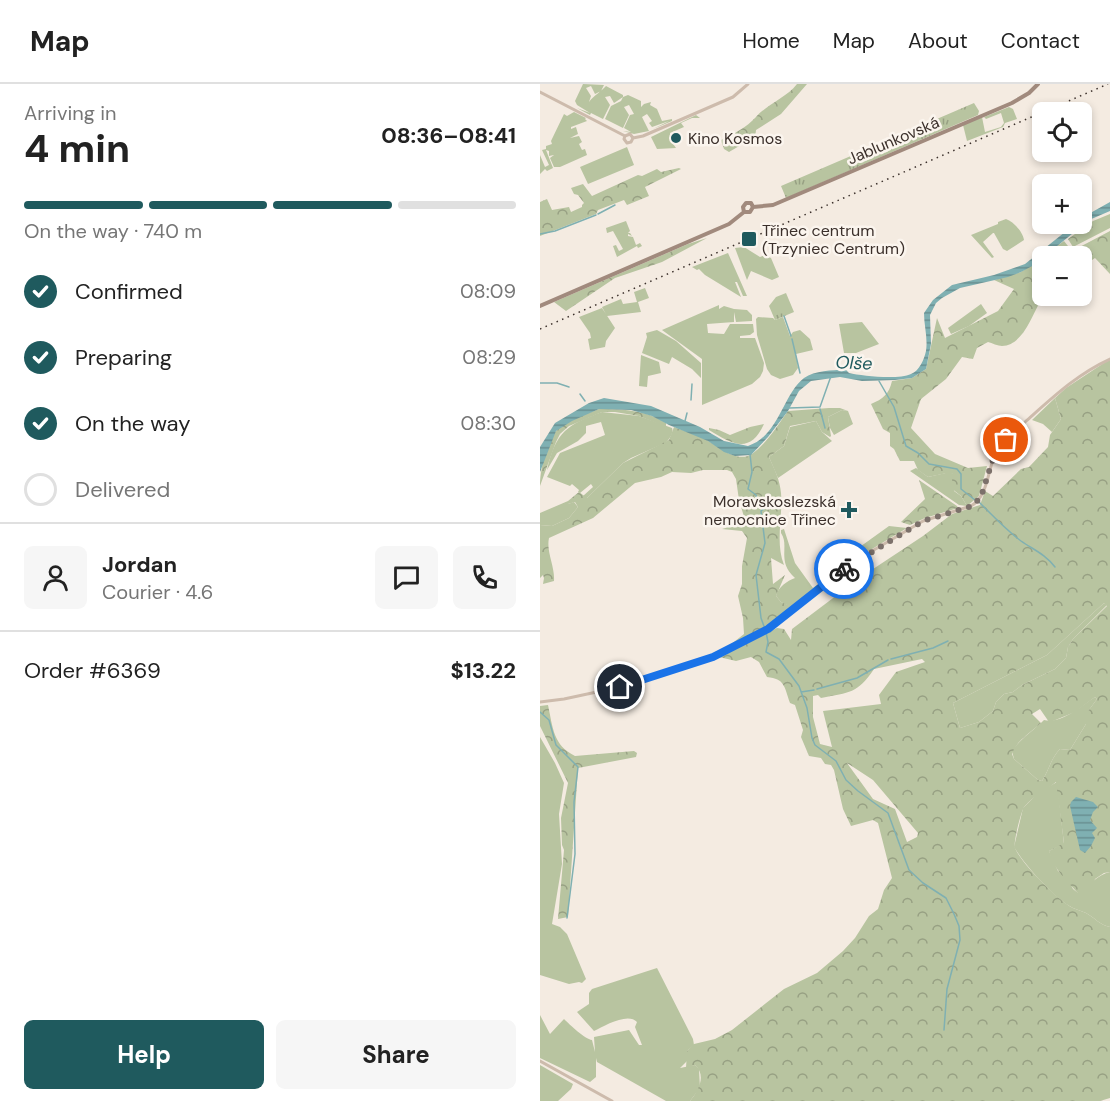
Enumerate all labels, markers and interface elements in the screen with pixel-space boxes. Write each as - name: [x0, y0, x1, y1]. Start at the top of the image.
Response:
- text: Map: [30, 23, 90, 60]
- text: Home: [742, 27, 800, 55]
- text: Map: [833, 27, 875, 55]
- text: About: [908, 27, 968, 55]
- text: Contact: [1001, 27, 1080, 55]
- text: Arriving in: [24, 100, 116, 126]
- map controls: [1032, 102, 1092, 306]
- button: locate: [1032, 102, 1092, 162]
- street label: Jablunkovská: [844, 112, 942, 169]
- text: 08:36–08:41: [381, 121, 516, 150]
- text: 4 min: [24, 123, 130, 174]
- place label: Kino Kosmos: [688, 128, 782, 149]
- marker: Kino Kosmos: [669, 131, 683, 145]
- button: +: [1032, 174, 1092, 234]
- text: On the way · 740 m: [24, 218, 202, 244]
- place label: Třinec centrum (Trzyniec Centrum): [762, 220, 905, 259]
- marker: Třinec centrum (Trzyniec Centrum): [740, 230, 758, 248]
- button: −: [1032, 246, 1092, 306]
- icon: check: [24, 275, 57, 308]
- text: Confirmed: [75, 277, 183, 306]
- text: 08:09: [460, 278, 516, 304]
- icon: check: [24, 341, 57, 374]
- text: Preparing: [75, 343, 172, 372]
- text: 08:29: [462, 344, 516, 370]
- water label: Olše: [835, 350, 873, 376]
- icon: check: [24, 407, 57, 440]
- text: On the way: [75, 409, 190, 438]
- text: 08:30: [461, 410, 516, 436]
- pin: [980, 414, 1031, 465]
- icon: bag: [989, 423, 1022, 456]
- text: Delivered: [75, 475, 170, 504]
- place label: Moravskoslezská nemocnice Třinec: [704, 491, 836, 530]
- marker: Moravskoslezská nemocnice Třinec: [840, 501, 858, 519]
- courier: [814, 539, 874, 599]
- button: person: [24, 546, 87, 609]
- button: chat: [375, 546, 438, 609]
- button: phone: [453, 546, 516, 609]
- text: Jordan: [102, 550, 177, 579]
- icon: bike: [828, 553, 861, 586]
- text: Courier · 4.6: [102, 579, 213, 605]
- text: Order #6369: [24, 656, 161, 685]
- text: $13.22: [451, 656, 516, 685]
- pin: [594, 661, 645, 712]
- icon: home: [603, 670, 636, 703]
- button: Help: [24, 1020, 264, 1089]
- button: Share: [276, 1020, 516, 1089]

